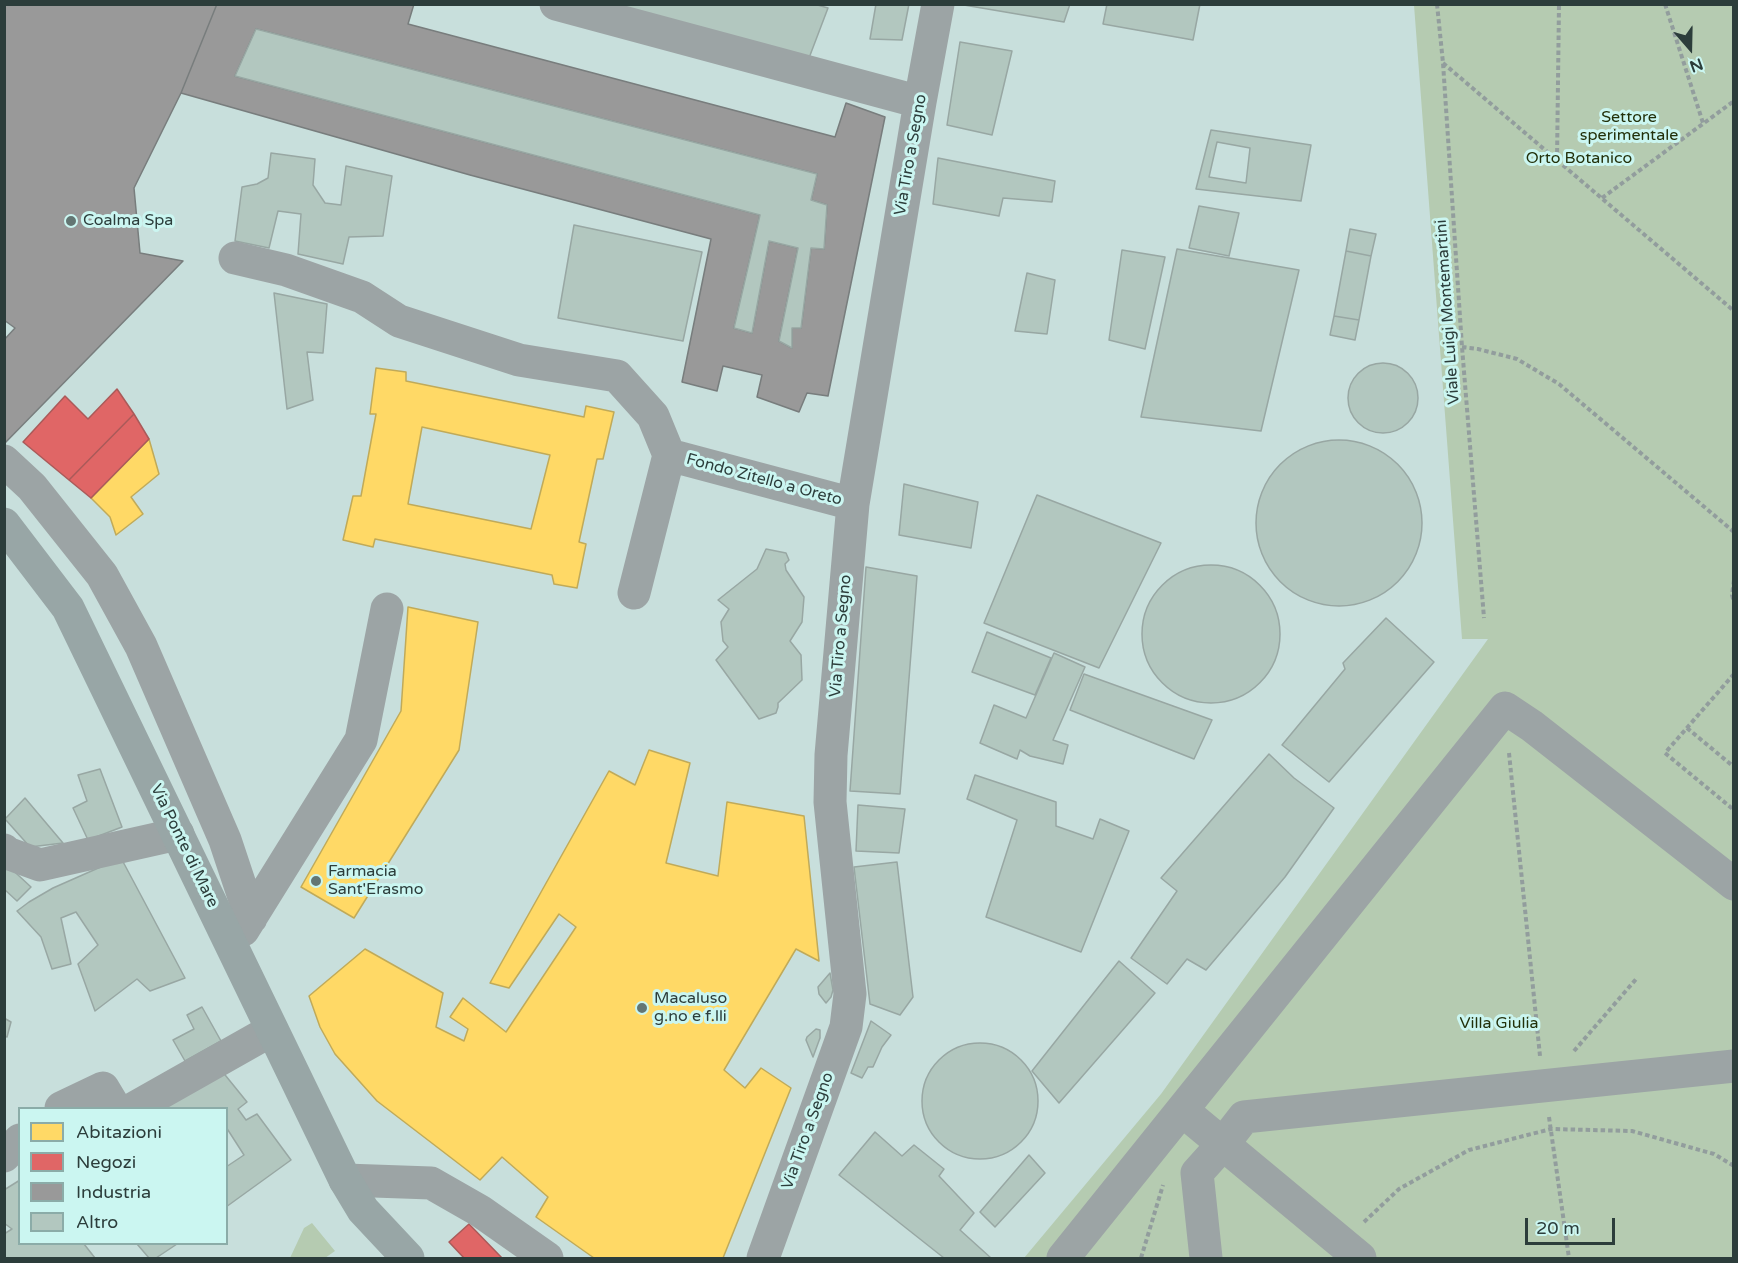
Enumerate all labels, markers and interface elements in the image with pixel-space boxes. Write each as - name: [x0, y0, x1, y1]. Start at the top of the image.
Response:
- north arrow: [1660, 18, 1720, 78]
- text: N: [1687, 53, 1706, 77]
- street label: Via Tiro a Segno: [891, 93, 931, 217]
- park label: Settore sperimentale: [1580, 108, 1678, 146]
- park label: Orto Botanico: [1526, 149, 1632, 169]
- place label: Coalma Spa: [83, 211, 173, 231]
- marker: Coalma Spa: [64, 214, 78, 228]
- street label: Viale Luigi Montemartini: [1432, 219, 1464, 405]
- street label: Fondo Zitello a Oreto: [684, 450, 844, 510]
- street label: Via Tiro a Segno: [826, 574, 856, 698]
- street label: Via Ponte di Mare: [146, 781, 222, 911]
- place label: Farmacia Sant'Erasmo: [328, 862, 423, 900]
- marker: Farmacia Sant'Erasmo: [309, 874, 323, 888]
- place label: Macaluso g.no e f.lli: [654, 989, 727, 1027]
- marker: Macaluso g.no e f.lli: [635, 1001, 649, 1015]
- park label: Villa Giulia: [1460, 1014, 1538, 1034]
- street label: Via Tiro a Segno: [778, 1070, 838, 1192]
- legend: [18, 1107, 228, 1245]
- text: Abitazioni: [76, 1121, 162, 1143]
- text: Negozi: [76, 1151, 136, 1173]
- text: Industria: [76, 1181, 151, 1203]
- scale bar: [1528, 1206, 1618, 1244]
- text: Altro: [76, 1211, 118, 1233]
- text: 20 m: [1536, 1217, 1580, 1239]

